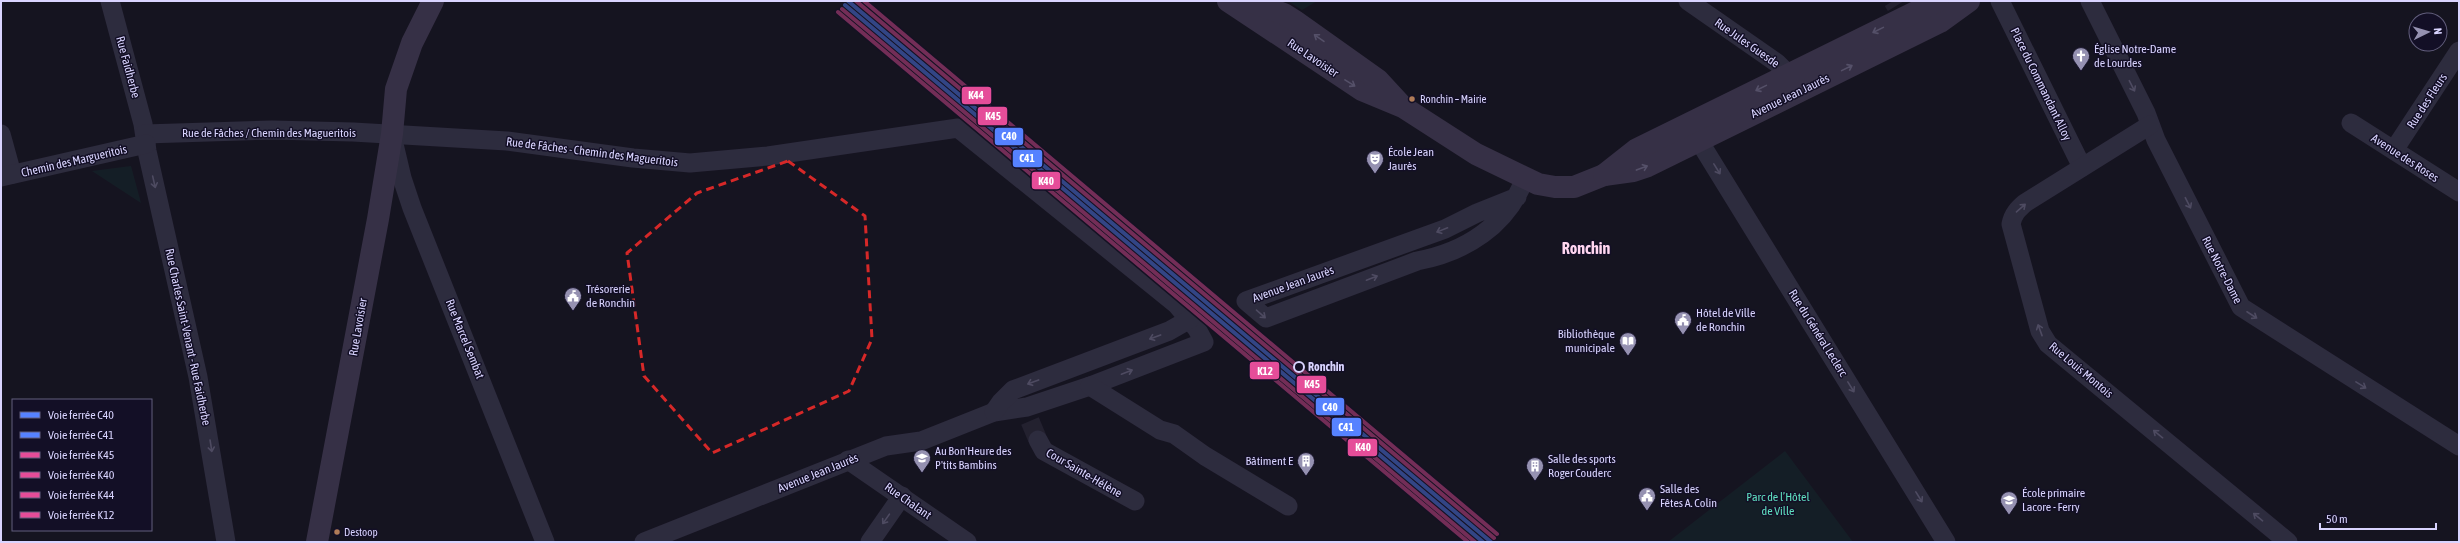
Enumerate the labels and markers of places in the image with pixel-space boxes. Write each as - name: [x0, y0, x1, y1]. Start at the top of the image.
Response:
- place label: Église Notre-Dame de Lourdes: [2094, 42, 2176, 70]
- church icon: Église Notre-Dame de Lourdes: [2071, 46, 2091, 71]
- place label: Ronchin – Mairie: [1420, 93, 1486, 105]
- marker: Ronchin – Mairie: [1407, 94, 1417, 104]
- place label: École Jean Jaurès: [1388, 145, 1434, 173]
- theatre icon: École Jean Jaurès: [1365, 149, 1385, 174]
- place label: Trésorerie de Ronchin: [586, 282, 635, 310]
- public building icon: Trésorerie de Ronchin: [563, 286, 583, 311]
- place label: Hôtel de Ville de Ronchin: [1696, 306, 1755, 334]
- public building icon: Hôtel de Ville de Ronchin: [1673, 310, 1693, 335]
- place label: Bibliothèque municipale: [1558, 327, 1615, 355]
- library icon: Bibliothèque municipale: [1618, 331, 1638, 356]
- place label: Ronchin: [1308, 360, 1344, 374]
- marker: Ronchin: [1293, 361, 1305, 373]
- place label: Au Bon'Heure des P'tits Bambins: [935, 444, 1011, 472]
- school or university icon: Au Bon'Heure des P'tits Bambins: [912, 448, 932, 473]
- building icon: Bâtiment E: [1296, 451, 1316, 476]
- place label: Salle des sports Roger Couderc: [1548, 452, 1616, 480]
- place label: Bâtiment E: [1245, 454, 1293, 468]
- building icon: Salle des sports Roger Couderc: [1525, 456, 1545, 481]
- place label: Salle des Fêtes A. Colin: [1660, 482, 1717, 510]
- public building icon: Salle des Fêtes A. Colin: [1637, 486, 1657, 511]
- place label: École primaire Lacore - Ferry: [2022, 486, 2085, 514]
- school or university icon: École primaire Lacore - Ferry: [1999, 490, 2019, 515]
- place label: Destoop: [344, 526, 378, 538]
- marker: Destoop: [332, 527, 342, 537]

